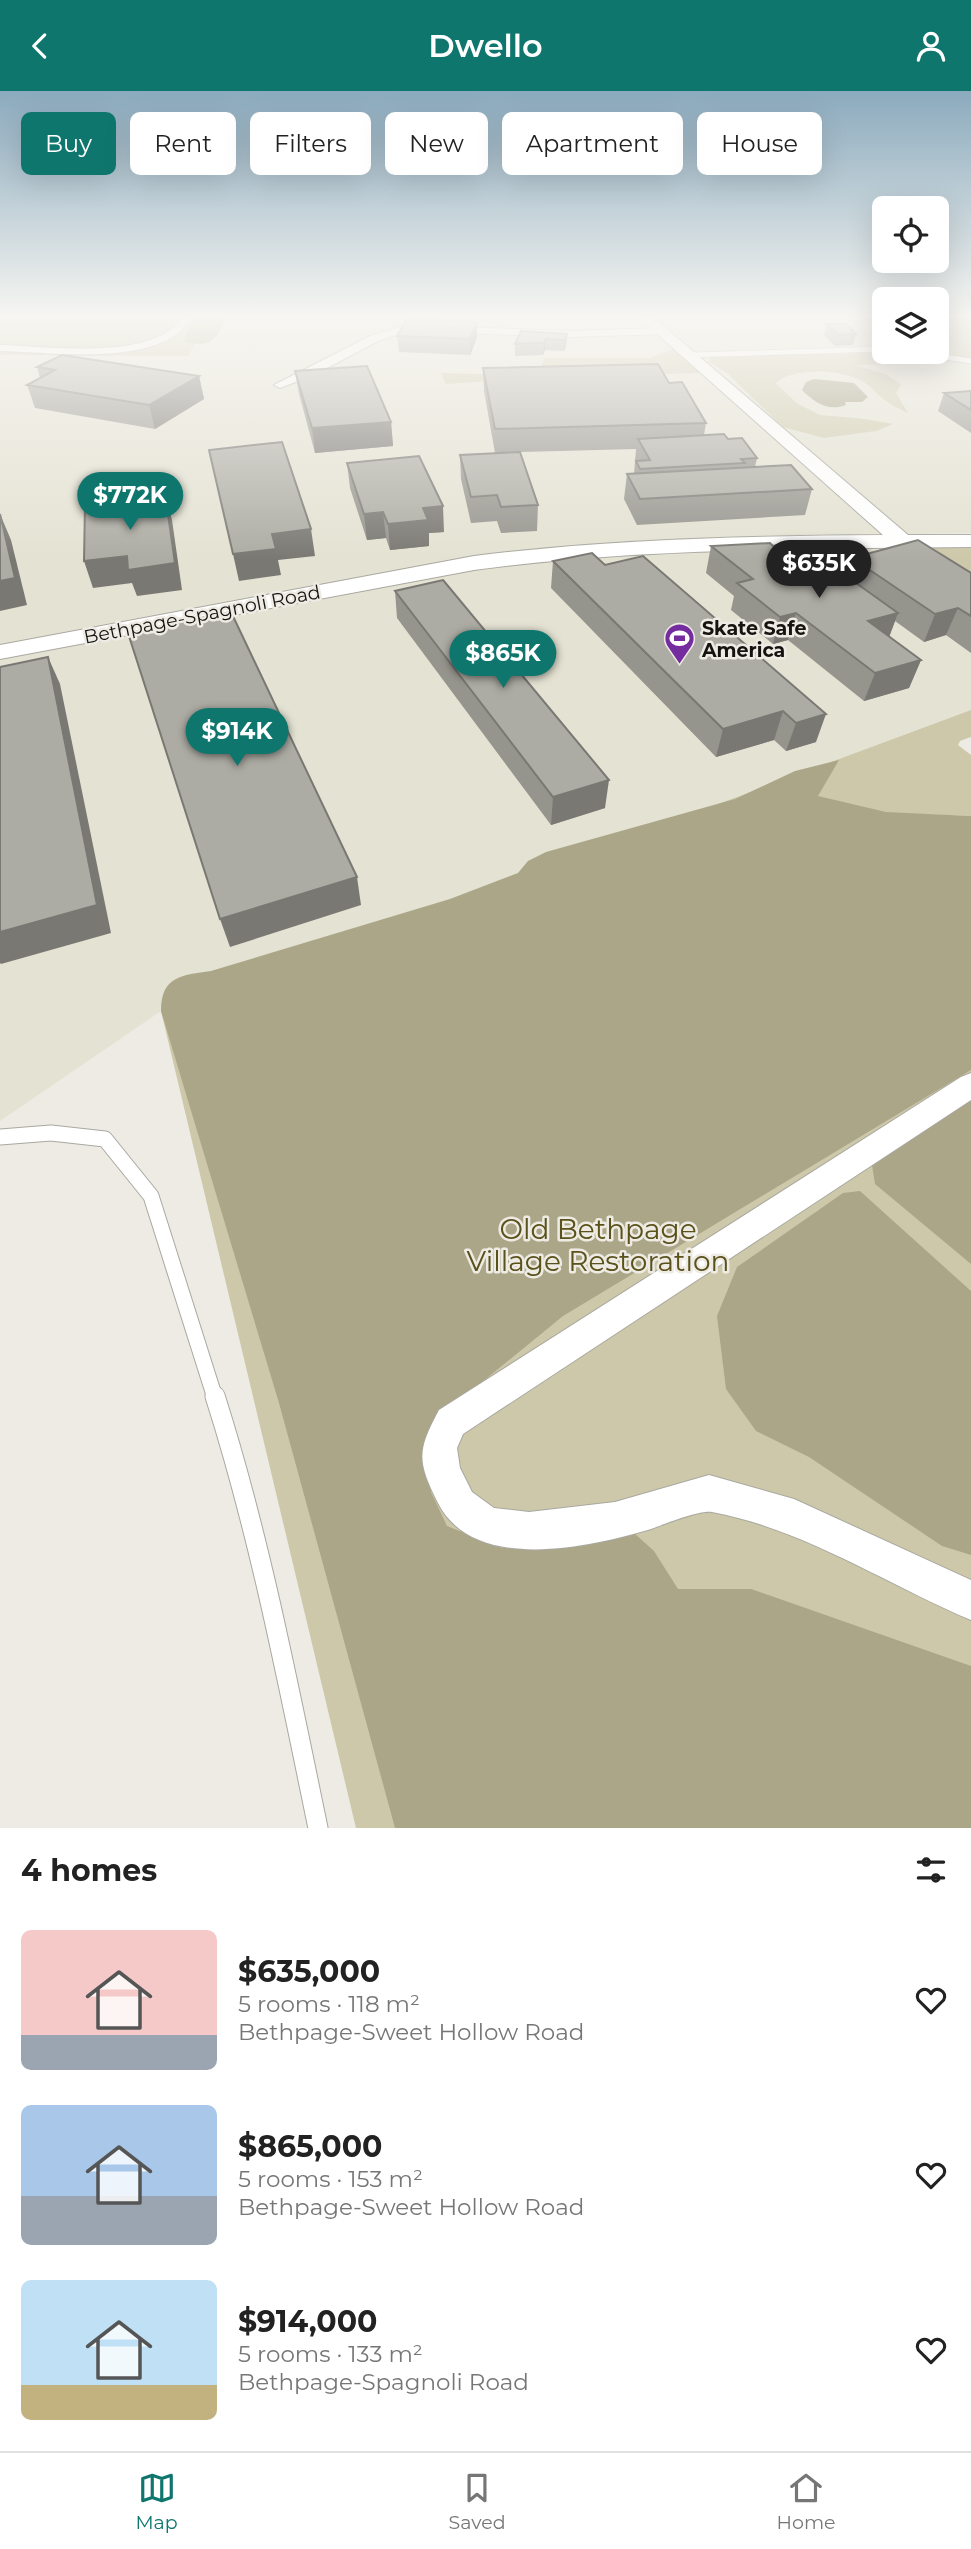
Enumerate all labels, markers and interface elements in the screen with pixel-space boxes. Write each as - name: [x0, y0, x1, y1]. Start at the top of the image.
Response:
- text: Dwello: [428, 26, 543, 65]
- icon: back: [21, 27, 59, 65]
- icon: person: [912, 27, 950, 65]
- chip: Buy: [21, 112, 116, 175]
- chip: Rent: [130, 112, 236, 175]
- chip: Filters: [250, 112, 371, 175]
- chip: New: [385, 112, 488, 175]
- chip: Apartment: [502, 112, 683, 175]
- chip: House: [697, 112, 822, 175]
- map controls: [872, 196, 949, 364]
- button: locate: [872, 196, 949, 273]
- button: layers: [872, 287, 949, 364]
- pin: $772K: [81, 473, 179, 532]
- text: $772K: [93, 481, 167, 509]
- pin: $635K: [770, 540, 868, 600]
- text: $635K: [782, 549, 856, 577]
- street label: Bethpage-Spagnoli Road: [82, 580, 322, 649]
- place label: Skate Safe America: [701, 617, 806, 662]
- sports icon: Skate Safe America: [662, 622, 696, 666]
- pin: $865K: [454, 631, 552, 690]
- text: $865K: [465, 639, 541, 667]
- pin: $914K: [188, 709, 286, 768]
- text: $914K: [202, 717, 272, 745]
- park label: Old Bethpage Village Restoration: [467, 1212, 729, 1278]
- icon: filters: [912, 1851, 950, 1889]
- text: 4 homes: [21, 1852, 157, 1889]
- text: $635,000: [238, 1953, 380, 1990]
- icon: home: [77, 1958, 161, 2042]
- icon: heart: [912, 1981, 950, 2019]
- text: 5 rooms · 118 m²: [238, 1990, 420, 2018]
- text: Bethpage-Sweet Hollow Road: [238, 2018, 584, 2046]
- text: $865,000: [238, 2128, 382, 2165]
- icon: home: [77, 2133, 161, 2217]
- icon: heart: [912, 2156, 950, 2194]
- text: 5 rooms · 153 m²: [238, 2165, 423, 2193]
- text: Bethpage-Sweet Hollow Road: [238, 2193, 584, 2221]
- text: $914,000: [238, 2303, 377, 2340]
- icon: home: [77, 2308, 161, 2392]
- icon: heart: [912, 2331, 950, 2369]
- text: 5 rooms · 133 m²: [238, 2340, 423, 2368]
- text: Bethpage-Spagnoli Road: [238, 2368, 529, 2396]
- tab: Map: [135, 2469, 178, 2534]
- tab: Saved: [449, 2469, 506, 2534]
- tab: Home: [777, 2469, 836, 2534]

